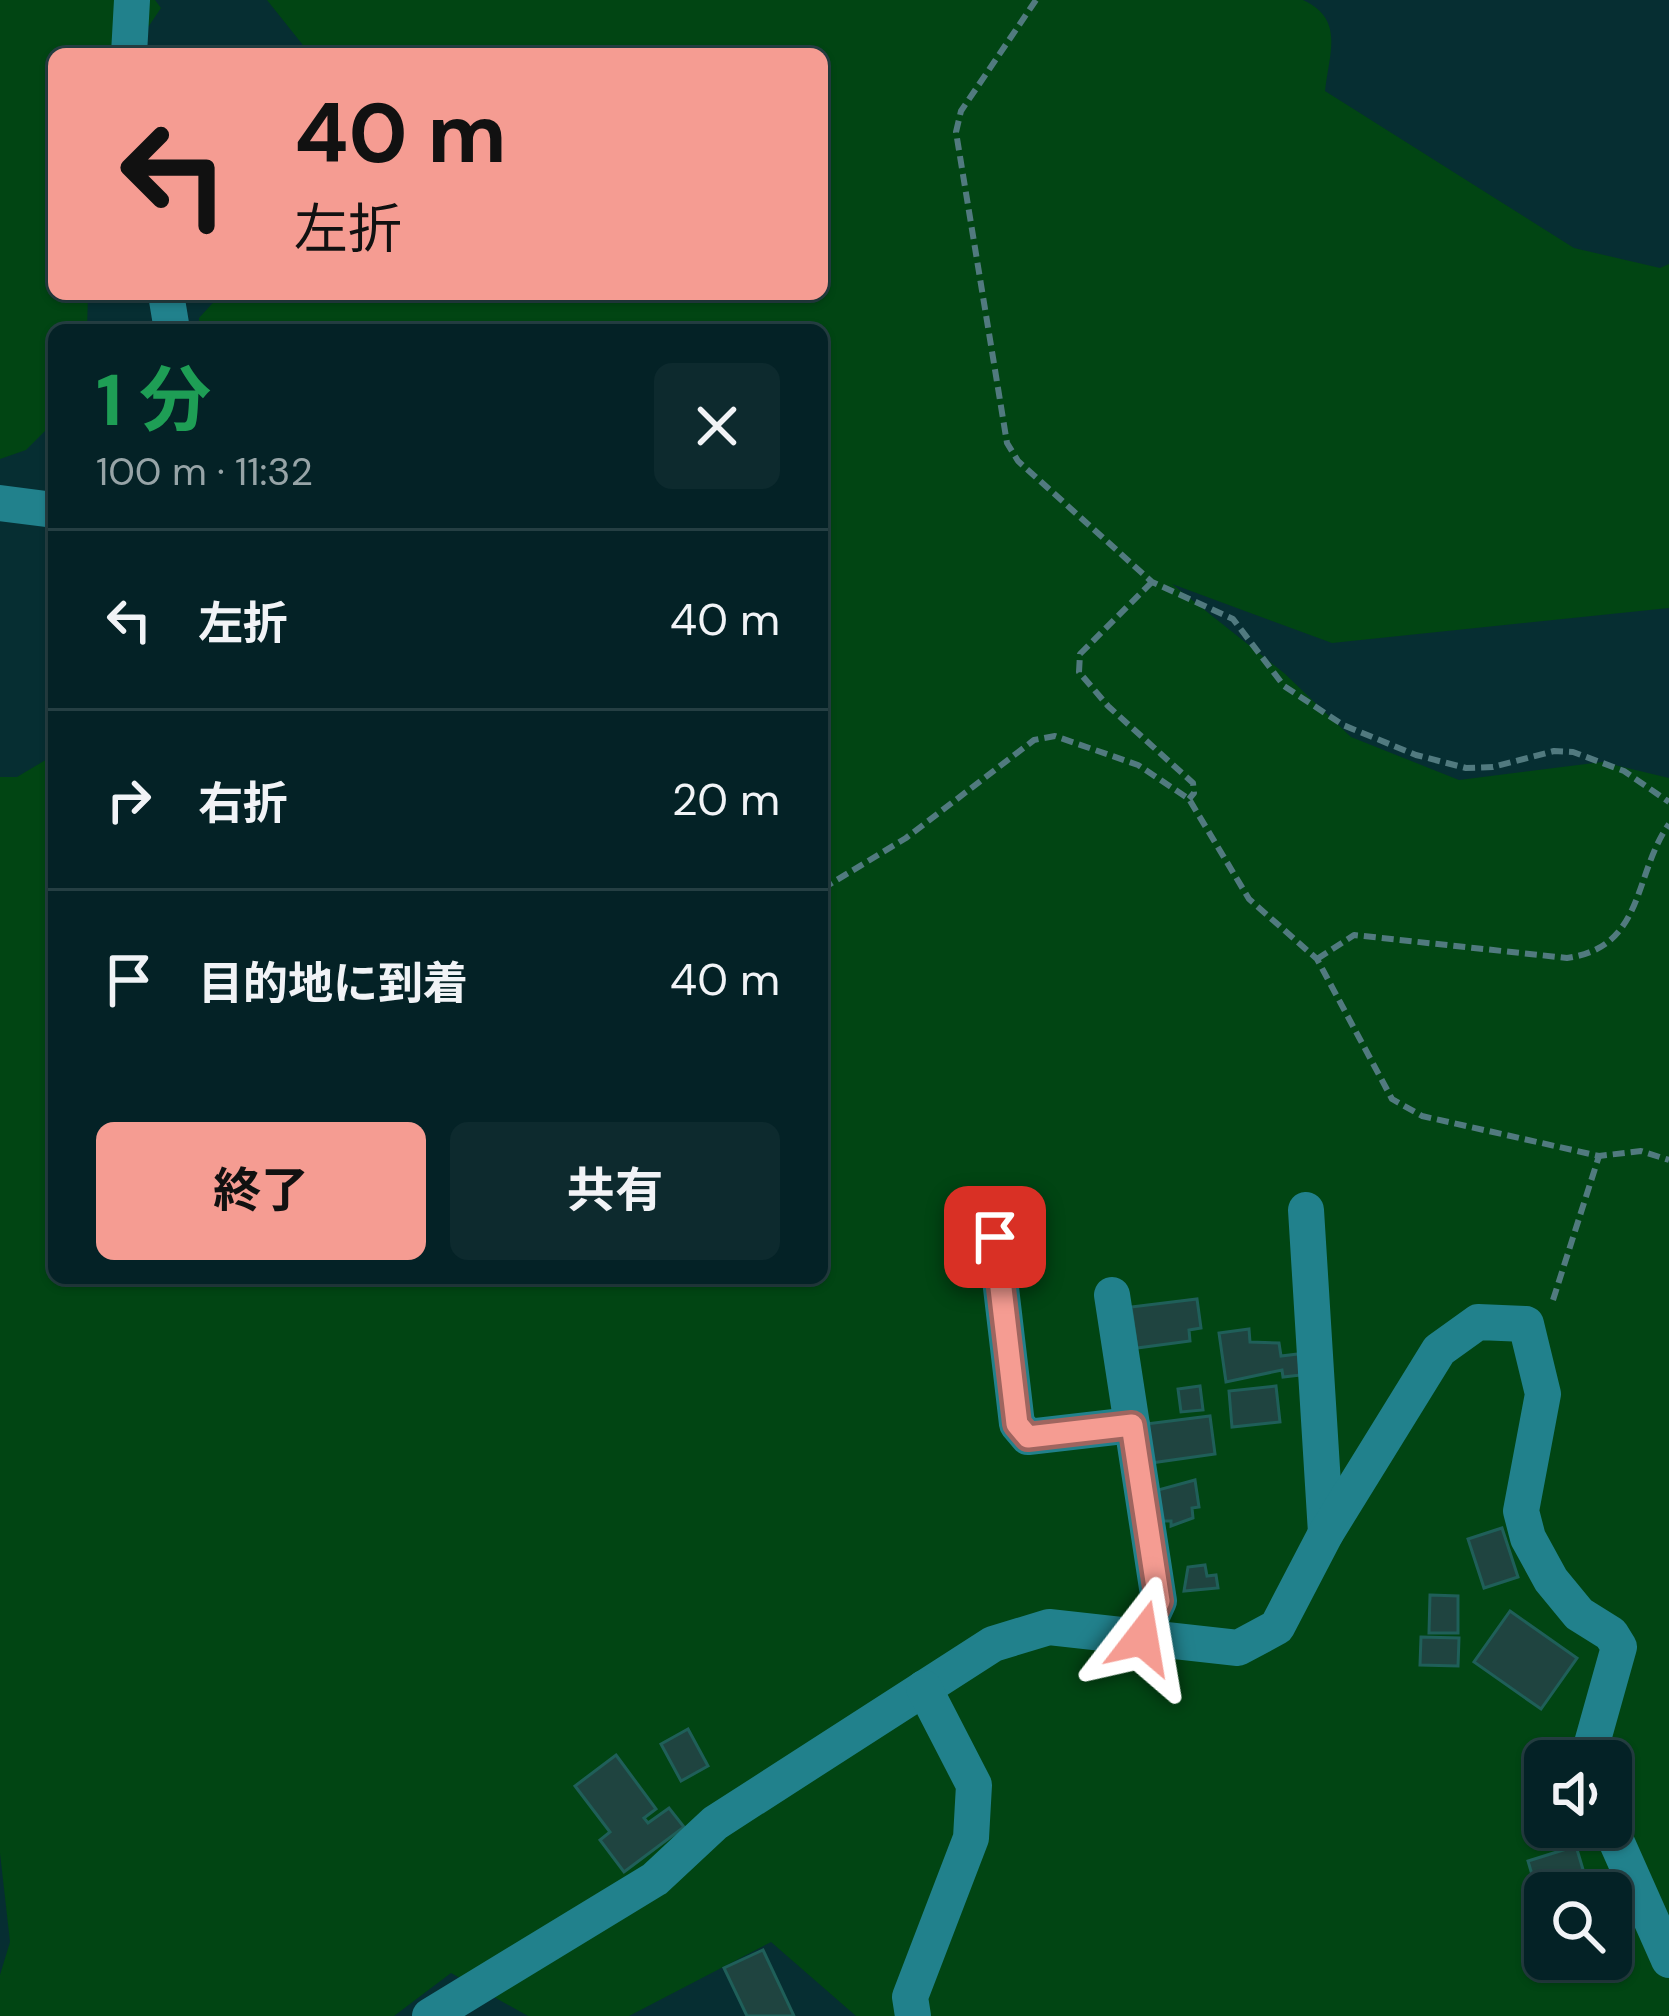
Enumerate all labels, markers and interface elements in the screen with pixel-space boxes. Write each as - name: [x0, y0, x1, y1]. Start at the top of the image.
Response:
- text: 40 m: [294, 79, 507, 188]
- icon: left: [96, 96, 252, 252]
- text: 左折: [294, 194, 402, 265]
- text: 1 分: [96, 354, 211, 447]
- button: close: [654, 363, 780, 489]
- text: 100 m · 11:32: [96, 446, 313, 497]
- icon: left: [96, 587, 162, 653]
- text: 40 m: [670, 590, 780, 649]
- text: 左折: [198, 594, 288, 653]
- icon: right: [96, 767, 162, 833]
- text: 20 m: [672, 770, 780, 829]
- text: 右折: [198, 774, 288, 833]
- icon: arrive: [96, 947, 162, 1013]
- text: 40 m: [670, 950, 780, 1009]
- text: 目的地に到着: [198, 954, 468, 1013]
- button: 終了: [96, 1122, 426, 1260]
- button: 共有: [450, 1122, 780, 1260]
- pin: [944, 1186, 1046, 1288]
- icon: arrive: [962, 1204, 1028, 1270]
- position arrow: [1079, 1575, 1205, 1701]
- map controls: [1524, 1740, 1632, 1980]
- button: sound: [1524, 1740, 1632, 1848]
- button: search: [1524, 1872, 1632, 1980]

